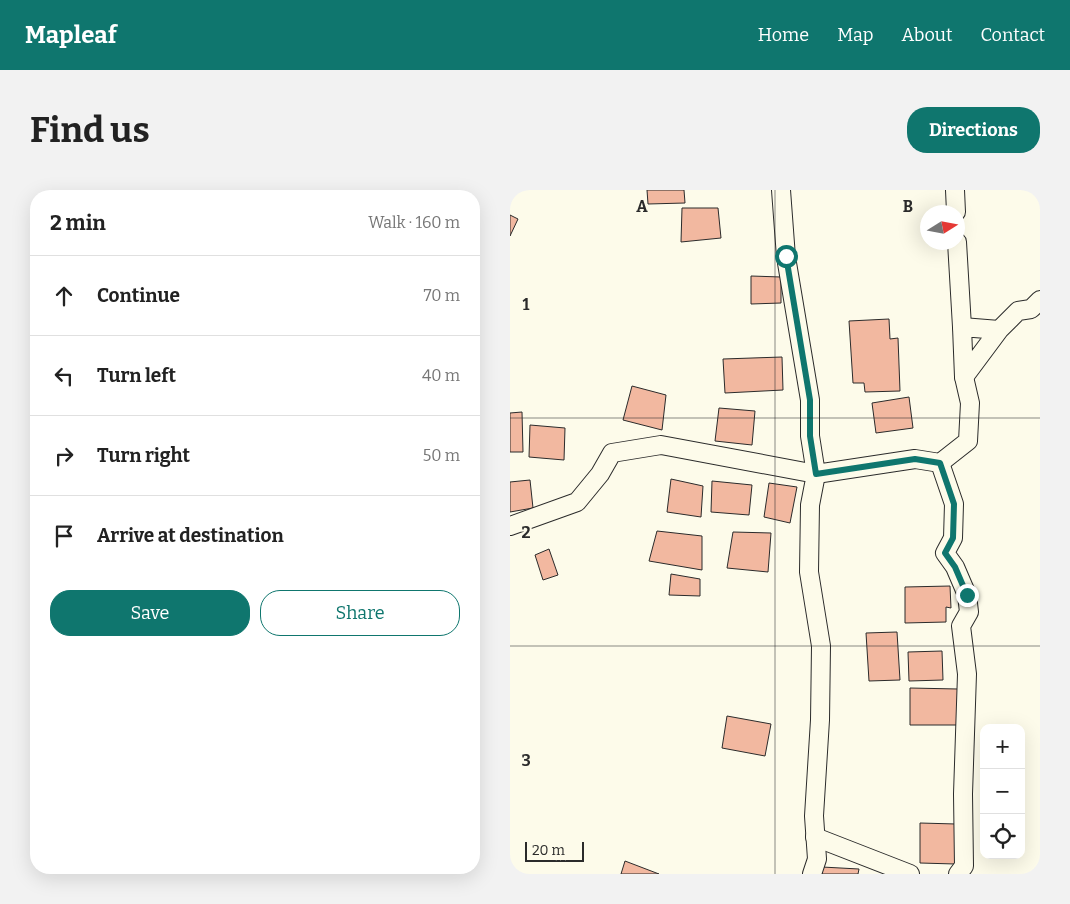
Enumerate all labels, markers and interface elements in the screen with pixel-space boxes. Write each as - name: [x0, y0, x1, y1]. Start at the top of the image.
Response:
- text: Mapleaf: [25, 21, 117, 49]
- text: Home: [758, 24, 809, 46]
- text: Map: [837, 24, 873, 46]
- text: About: [901, 24, 952, 46]
- text: Contact: [980, 24, 1045, 46]
- button: Directions: [907, 107, 1040, 153]
- text: Find us: [30, 109, 150, 151]
- text: A: [636, 197, 648, 216]
- text: B: [903, 197, 913, 216]
- north arrow: [920, 205, 965, 250]
- text: 2 min: [50, 210, 106, 236]
- text: Walk · 160 m: [368, 213, 460, 232]
- route start: [775, 245, 798, 268]
- icon: ahead: [50, 282, 78, 310]
- text: Continue: [97, 284, 180, 307]
- text: 70 m: [424, 286, 460, 305]
- text: 1: [523, 295, 530, 314]
- icon: left: [50, 362, 78, 390]
- text: Turn left: [97, 364, 176, 387]
- text: 40 m: [422, 366, 460, 385]
- icon: right: [50, 442, 78, 470]
- text: Turn right: [97, 444, 190, 467]
- text: 50 m: [423, 446, 460, 465]
- icon: arrive: [50, 522, 78, 550]
- text: 2: [521, 523, 531, 542]
- text: Arrive at destination: [97, 524, 284, 547]
- route end: [956, 584, 979, 607]
- button: Save: [50, 590, 250, 636]
- button: Share: [260, 590, 460, 636]
- map controls: [980, 724, 1025, 859]
- button: +: [980, 724, 1025, 769]
- text: 3: [521, 751, 531, 770]
- button: −: [980, 769, 1025, 814]
- button: locate: [980, 814, 1025, 859]
- scale bar: [525, 839, 584, 862]
- text: 20 m: [532, 842, 565, 859]

